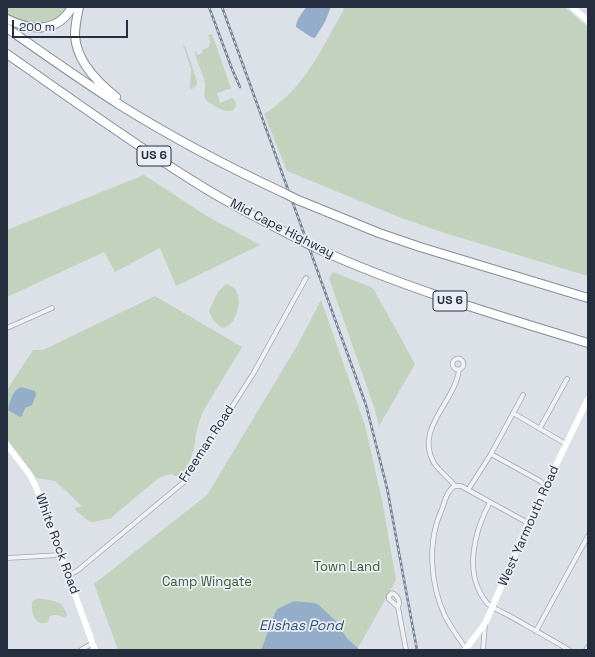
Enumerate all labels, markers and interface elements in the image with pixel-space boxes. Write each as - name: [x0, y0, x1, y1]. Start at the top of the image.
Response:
- scale bar: [14, 12, 130, 38]
- text: 200 m: [19, 19, 55, 35]
- road number: US 6: [137, 146, 171, 166]
- street label: Mid Cape Highway: [227, 196, 337, 262]
- road number: US 6: [433, 291, 467, 311]
- street label: Freeman Road: [176, 402, 238, 486]
- street label: West Yarmouth Road: [495, 463, 563, 589]
- street label: White Rock Road: [32, 492, 82, 596]
- park label: Town Land: [314, 559, 380, 575]
- park label: Camp Wingate: [162, 574, 252, 590]
- water label: Elishas Pond: [259, 618, 343, 634]

